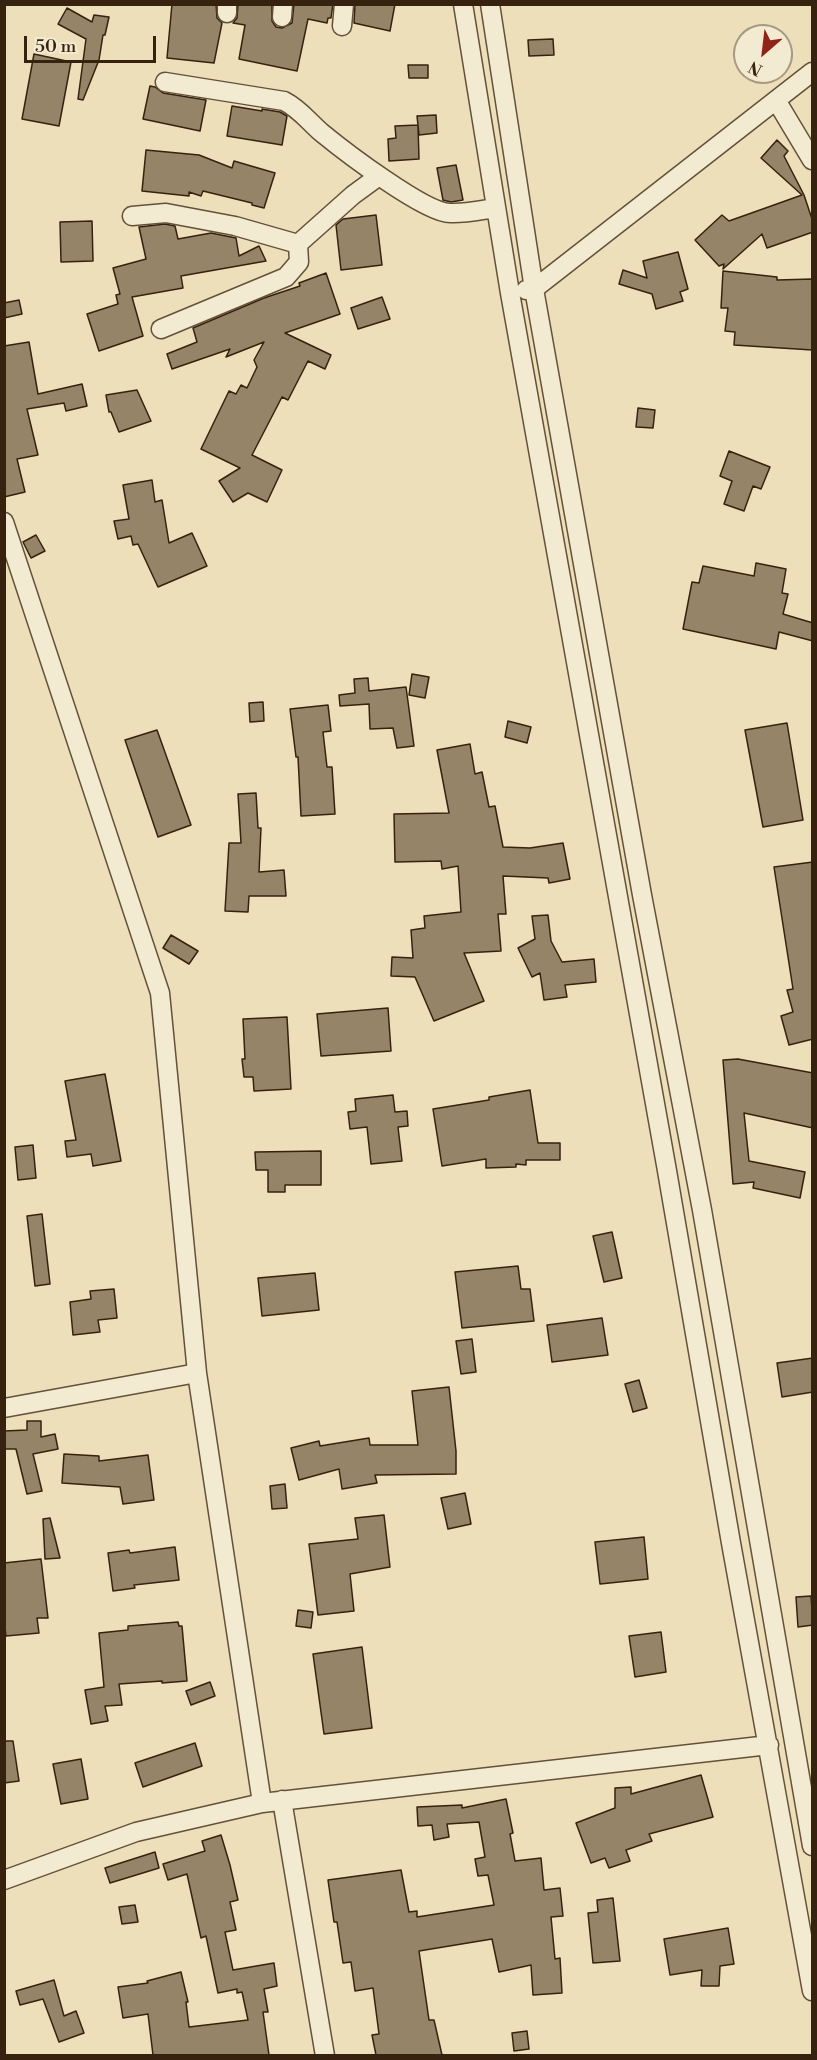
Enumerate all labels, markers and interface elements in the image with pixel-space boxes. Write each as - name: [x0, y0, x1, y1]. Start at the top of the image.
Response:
- scale bar: [27, 24, 159, 62]
- north arrow: [733, 24, 793, 84]
- text: 50 m: [35, 35, 76, 58]
- text: N: [745, 56, 766, 80]

